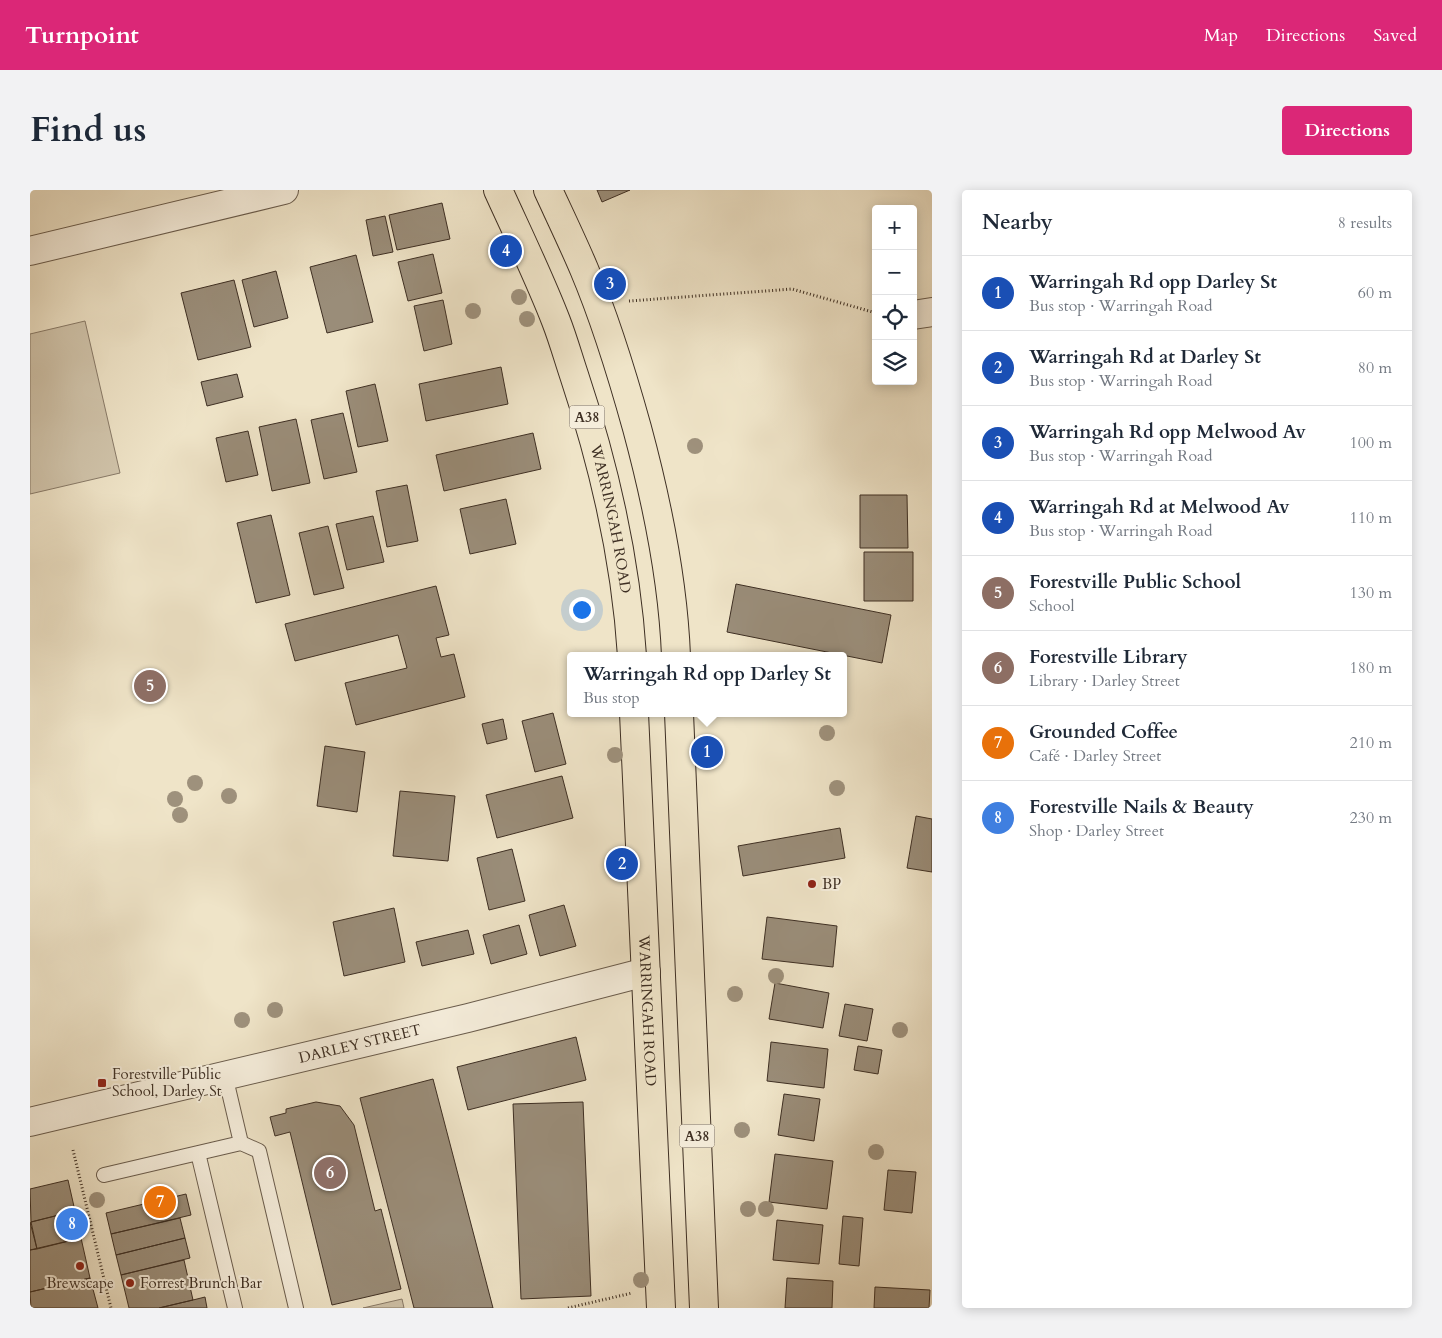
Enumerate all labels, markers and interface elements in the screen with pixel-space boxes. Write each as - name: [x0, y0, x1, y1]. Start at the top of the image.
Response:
- text: Turnpoint: [25, 19, 139, 52]
- text: Map: [1204, 23, 1238, 48]
- text: Directions: [1266, 23, 1345, 48]
- text: Saved: [1373, 23, 1417, 48]
- text: Find us: [30, 106, 146, 154]
- button: Directions: [1282, 106, 1412, 155]
- map controls: [872, 205, 917, 385]
- button: +: [872, 205, 917, 250]
- text: Nearby: [982, 208, 1053, 237]
- text: 8 results: [1338, 212, 1392, 234]
- pin: 4: [490, 232, 522, 270]
- button: −: [872, 250, 917, 295]
- pin: 3: [594, 265, 626, 303]
- text: Warringah Rd opp Darley St: [1029, 269, 1277, 295]
- text: 1: [994, 282, 1002, 304]
- text: 60 m: [1358, 282, 1392, 304]
- button: locate: [872, 295, 917, 340]
- text: Bus stop · Warringah Road: [1029, 295, 1213, 317]
- button: layers: [872, 340, 917, 385]
- text: Warringah Rd at Darley St: [1029, 344, 1261, 370]
- text: 2: [994, 357, 1002, 379]
- text: 80 m: [1358, 357, 1392, 379]
- text: Bus stop · Warringah Road: [1029, 370, 1213, 392]
- road number: A38: [570, 406, 604, 428]
- text: Warringah Rd opp Melwood Av: [1029, 419, 1306, 445]
- text: 3: [994, 432, 1002, 454]
- text: 100 m: [1350, 432, 1392, 454]
- street label: WARRINGAH ROAD: [585, 441, 636, 594]
- text: Bus stop · Warringah Road: [1029, 445, 1213, 467]
- text: Warringah Rd at Melwood Av: [1029, 494, 1289, 520]
- text: 4: [994, 507, 1002, 529]
- text: 110 m: [1350, 507, 1392, 529]
- text: Bus stop · Warringah Road: [1029, 520, 1213, 542]
- text: Forestville Public School: [1029, 569, 1241, 595]
- text: 5: [994, 582, 1002, 604]
- text: 130 m: [1350, 582, 1392, 604]
- text: School: [1029, 595, 1074, 617]
- your location: [569, 597, 595, 623]
- text: Forestville Library: [1029, 644, 1188, 670]
- popup: [567, 652, 847, 717]
- text: 6: [994, 657, 1002, 679]
- text: 180 m: [1350, 657, 1392, 679]
- text: Warringah Rd opp Darley St: [583, 661, 831, 687]
- pin: 5: [134, 667, 166, 705]
- text: Library · Darley Street: [1029, 670, 1180, 692]
- text: Bus stop: [583, 687, 640, 709]
- text: Grounded Coffee: [1029, 719, 1178, 745]
- text: 7: [994, 732, 1002, 754]
- text: 210 m: [1350, 732, 1392, 754]
- pin: 1: [691, 733, 723, 771]
- text: Café · Darley Street: [1029, 745, 1161, 767]
- text: Forestville Nails & Beauty: [1029, 794, 1254, 820]
- text: 8: [994, 807, 1002, 829]
- text: 230 m: [1350, 807, 1392, 829]
- text: Shop · Darley Street: [1029, 820, 1164, 842]
- pin: 2: [606, 845, 638, 883]
- place label: BP: [822, 874, 841, 894]
- marker: BP: [806, 878, 818, 890]
- street label: WARRINGAH ROAD: [634, 934, 661, 1087]
- street label: DARLEY STREET: [297, 1019, 423, 1068]
- place label: Forestville Public School, Darley St: [112, 1064, 222, 1101]
- marker: Forestville Public School, Darley St: [96, 1077, 108, 1089]
- road number: A38: [680, 1124, 714, 1148]
- pin: 6: [314, 1154, 346, 1192]
- pin: 7: [144, 1183, 176, 1221]
- pin: 8: [56, 1205, 88, 1243]
- marker: Brewscape: [74, 1260, 86, 1272]
- place label: Brewscape: [46, 1273, 114, 1293]
- place label: Forrest Brunch Bar: [140, 1273, 262, 1293]
- marker: Forrest Brunch Bar: [124, 1277, 136, 1289]

